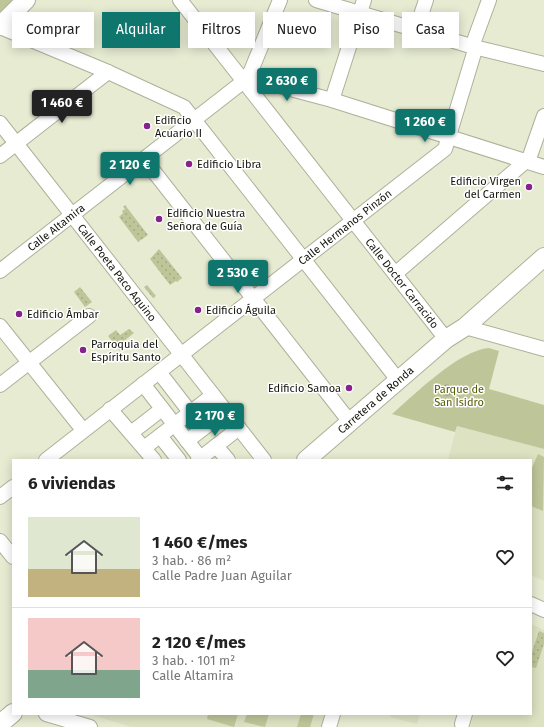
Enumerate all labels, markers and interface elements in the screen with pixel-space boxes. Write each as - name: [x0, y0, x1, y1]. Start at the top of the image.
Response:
- chip: Comprar: [12, 12, 94, 48]
- chip: Alquilar: [102, 12, 180, 48]
- chip: Filtros: [188, 12, 255, 48]
- chip: Nuevo: [263, 12, 331, 48]
- chip: Piso: [339, 12, 394, 48]
- chip: Casa: [402, 12, 459, 48]
- pin: 2 630 €: [250, 68, 324, 102]
- text: 2 630 €: [266, 73, 308, 88]
- pin: 1 460 €: [25, 90, 99, 124]
- text: 1 460 €: [41, 95, 83, 110]
- pin: 1 260 €: [388, 109, 462, 143]
- place label: Edificio Acuario II: [155, 114, 202, 140]
- text: 1 260 €: [404, 114, 446, 129]
- marker: Edificio Acuario II: [142, 121, 152, 131]
- pin: 2 120 €: [93, 152, 167, 186]
- text: 2 120 €: [110, 157, 150, 172]
- place label: Edificio Libra: [197, 158, 261, 171]
- marker: Edificio Libra: [184, 159, 194, 169]
- place label: Edificio Virgen del Carmen: [450, 175, 521, 201]
- marker: Edificio Virgen del Carmen: [524, 182, 534, 192]
- street label: Calle Hermanos Pinzón: [296, 187, 394, 267]
- street label: Calle Altamira: [25, 201, 87, 254]
- place label: Edificio Nuestra Señora de Guía: [167, 207, 245, 233]
- marker: Edificio Nuestra Señora de Guía: [154, 214, 164, 224]
- street label: Calle Poeta Paco Aquino: [75, 221, 159, 324]
- street label: Calle Doctor Carracido: [363, 236, 442, 331]
- pin: 2 530 €: [201, 260, 275, 294]
- text: 2 530 €: [217, 265, 259, 280]
- place label: Edificio Águila: [206, 303, 276, 317]
- marker: Edificio Águila: [193, 305, 203, 315]
- place label: Edificio Ámbar: [27, 307, 100, 321]
- marker: Edificio Ámbar: [14, 309, 24, 319]
- place label: Parroquia del Espíritu Santo: [91, 338, 161, 364]
- marker: Parroquia del Espíritu Santo: [78, 345, 88, 355]
- street label: Carretera de Ronda: [335, 363, 416, 436]
- place label: Edificio Samoa: [268, 382, 341, 395]
- marker: Edificio Samoa: [344, 383, 354, 393]
- park label: Parque de San Isidro: [434, 383, 484, 409]
- pin: 2 170 €: [178, 403, 252, 437]
- text: 2 170 €: [195, 408, 235, 423]
- icon: filters: [494, 472, 516, 494]
- text: 6 viviendas: [28, 473, 115, 494]
- text: 1 460 €/mes: [152, 532, 247, 553]
- icon: home: [60, 533, 108, 581]
- icon: heart: [494, 546, 516, 568]
- text: 3 hab. · 86 m²: [152, 553, 231, 568]
- text: Calle Padre Juan Aguilar: [152, 568, 292, 583]
- text: 2 120 €/mes: [152, 632, 246, 653]
- icon: home: [60, 634, 108, 682]
- icon: heart: [494, 647, 516, 669]
- text: 3 hab. · 101 m²: [152, 653, 235, 668]
- text: Calle Altamira: [152, 668, 234, 683]

